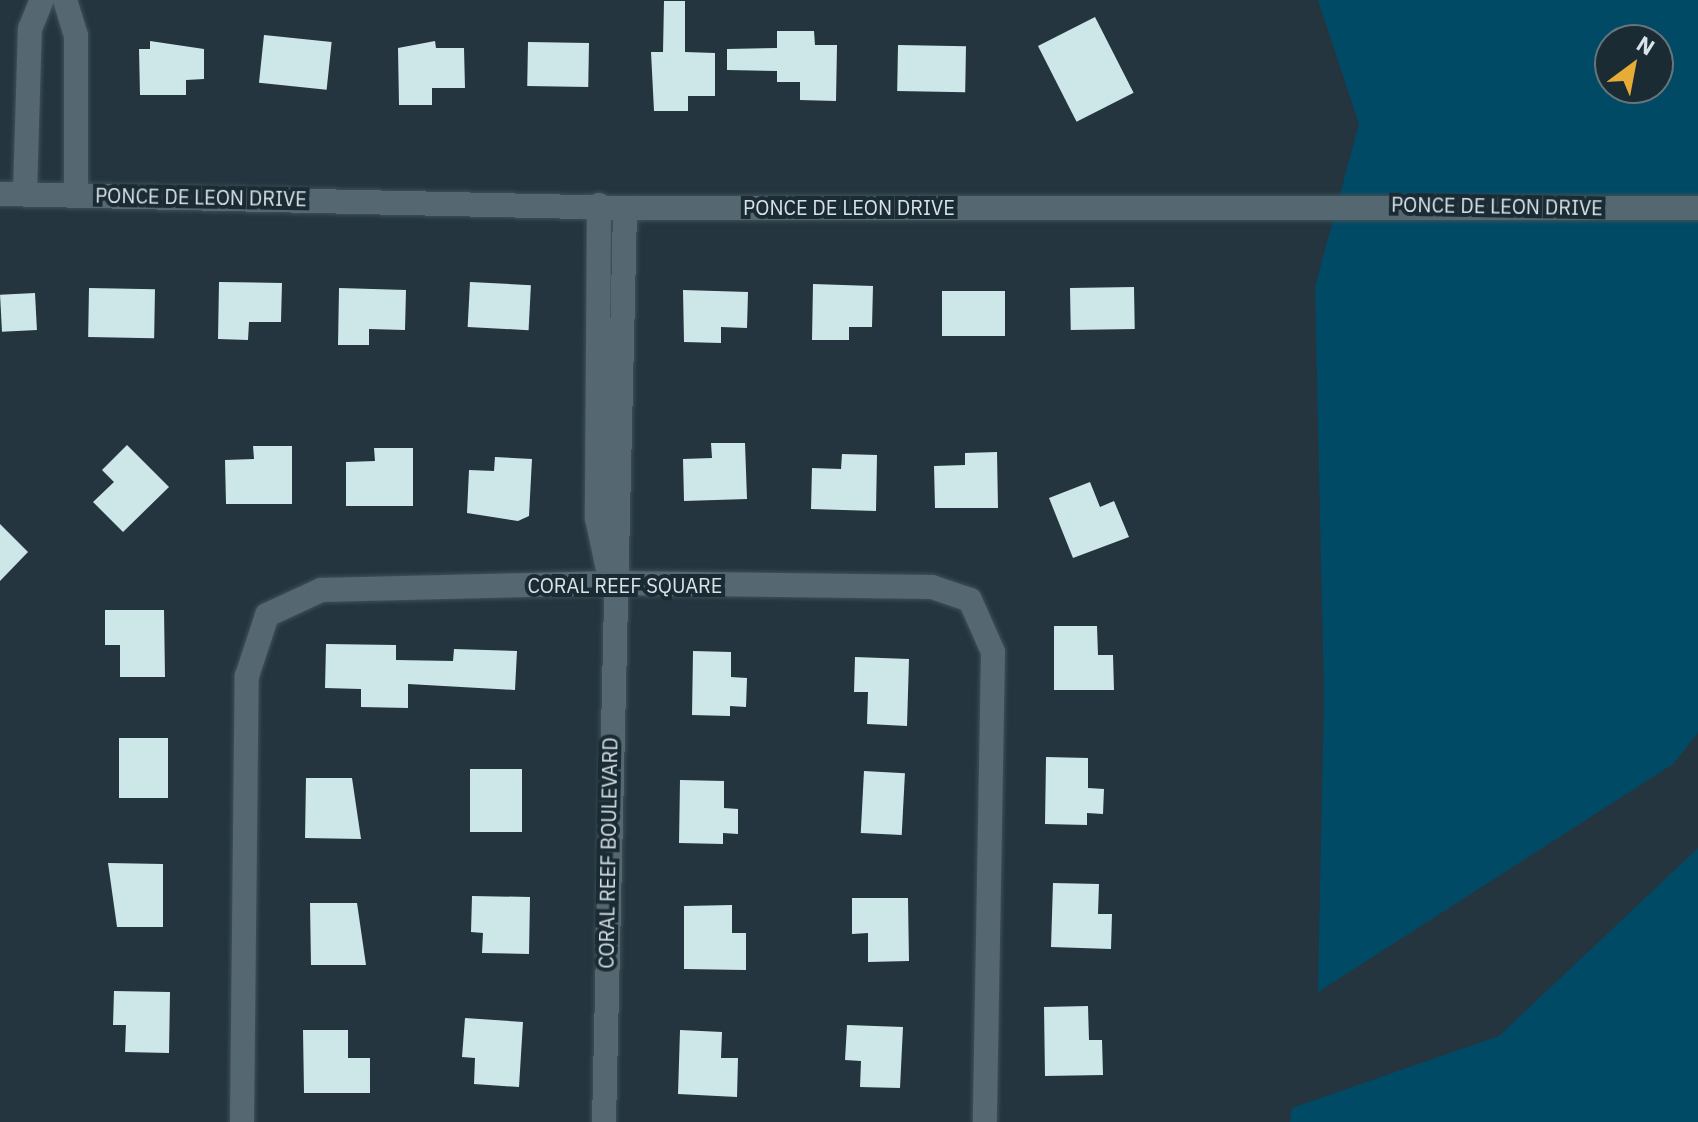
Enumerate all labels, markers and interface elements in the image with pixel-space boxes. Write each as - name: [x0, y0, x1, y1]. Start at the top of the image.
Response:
- north arrow: [1594, 24, 1674, 104]
- text: N: [1631, 28, 1660, 61]
- street label: PONCE DE LEON DRIVE: [95, 183, 307, 211]
- street label: PONCE DE LEON DRIVE: [1391, 192, 1603, 220]
- street label: PONCE DE LEON DRIVE: [743, 195, 955, 219]
- street label: CORAL REEF SQUARE: [527, 573, 723, 597]
- street label: CORAL REEF BOULEVARD: [594, 737, 622, 969]

